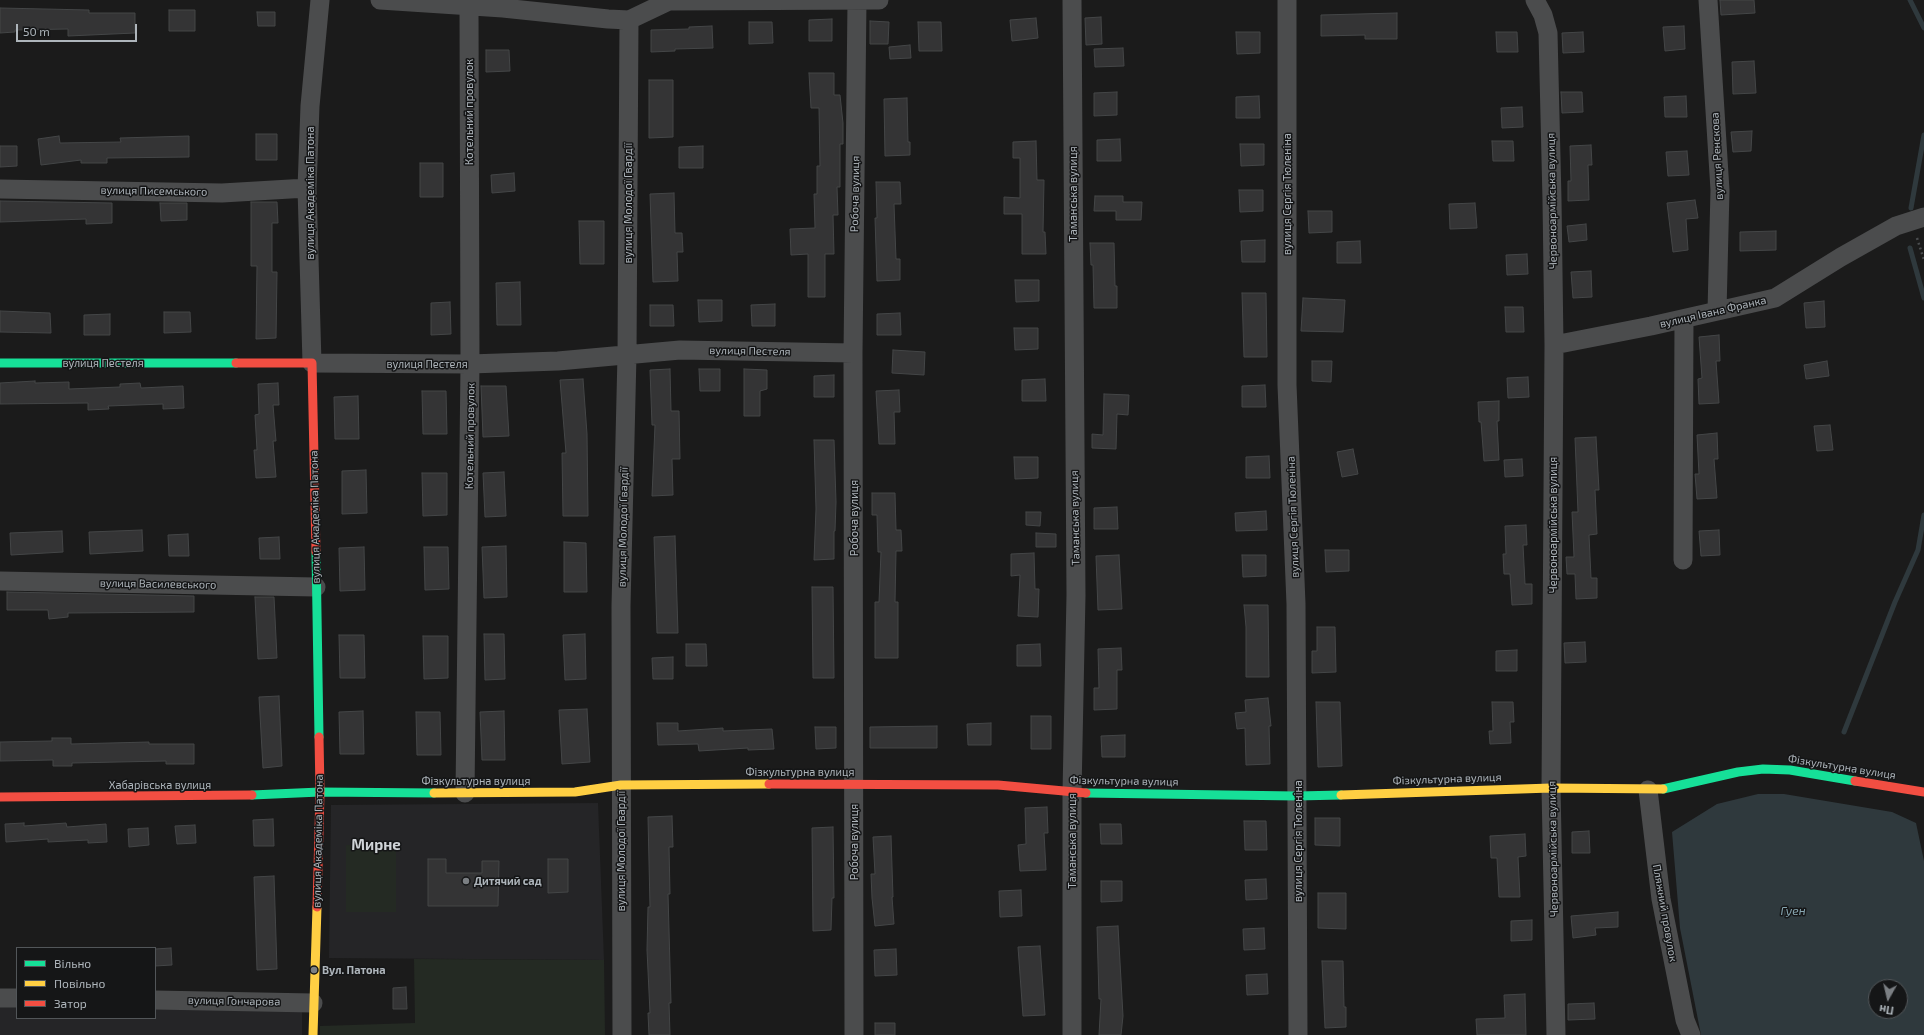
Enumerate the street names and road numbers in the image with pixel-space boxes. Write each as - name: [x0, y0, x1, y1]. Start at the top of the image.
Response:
- street label: Котельний провулок: [462, 59, 476, 165]
- street label: вулиця Ренскова: [1708, 112, 1726, 200]
- street label: вулиця Академіка Патона: [303, 126, 317, 260]
- street label: вулиця Сергія Тюленіна: [1280, 133, 1294, 255]
- street label: Червоноармійська вулиця: [1544, 133, 1560, 269]
- street label: вулиця Молодої Гвардії: [621, 143, 635, 263]
- street label: Таманська вулиця: [1066, 146, 1080, 242]
- street label: Робоча вулиця: [848, 156, 862, 232]
- street label: вулиця Писемського: [100, 183, 208, 199]
- street label: вулиця Івана Франка: [1658, 293, 1768, 331]
- street label: вулиця Пестеля: [709, 344, 791, 358]
- street label: вулиця Пестеля: [62, 356, 144, 370]
- street label: вулиця Пестеля: [386, 357, 468, 371]
- street label: Котельний провулок: [462, 383, 478, 489]
- street label: вулиця Академіка Патона: [307, 450, 323, 584]
- street label: вулиця Сергія Тюленіна: [1284, 456, 1302, 578]
- street label: Червоноармійська вулиця: [1546, 457, 1560, 593]
- street label: вулиця Молодої Гвардії: [615, 467, 631, 587]
- street label: Таманська вулиця: [1068, 470, 1082, 566]
- street label: Робоча вулиця: [847, 480, 861, 556]
- street label: вулиця Василевського: [100, 576, 216, 592]
- street label: Фізкультурна вулиця: [1787, 752, 1897, 782]
- street label: Фізкультурна вулиця: [745, 765, 855, 779]
- street label: Фізкультурна вулиця: [1392, 771, 1502, 787]
- street label: Фізкультурна вулиця: [1069, 773, 1179, 789]
- street label: вулиця Академіка Патона: [310, 774, 326, 908]
- street label: Фізкультурна вулиця: [421, 774, 531, 788]
- street label: Хабарівська вулиця: [109, 778, 211, 792]
- street label: вулиця Сергія Тюленіна: [1291, 780, 1305, 902]
- street label: Червоноармійська вулиця: [1545, 781, 1561, 917]
- street label: вулиця Молодої Гвардії: [614, 791, 628, 911]
- street label: Таманська вулиця: [1065, 793, 1079, 889]
- street label: Робоча вулиця: [847, 804, 861, 880]
- street label: Пляжний провулок: [1650, 863, 1680, 963]
- street label: вулиця Гончарова: [188, 994, 280, 1008]

